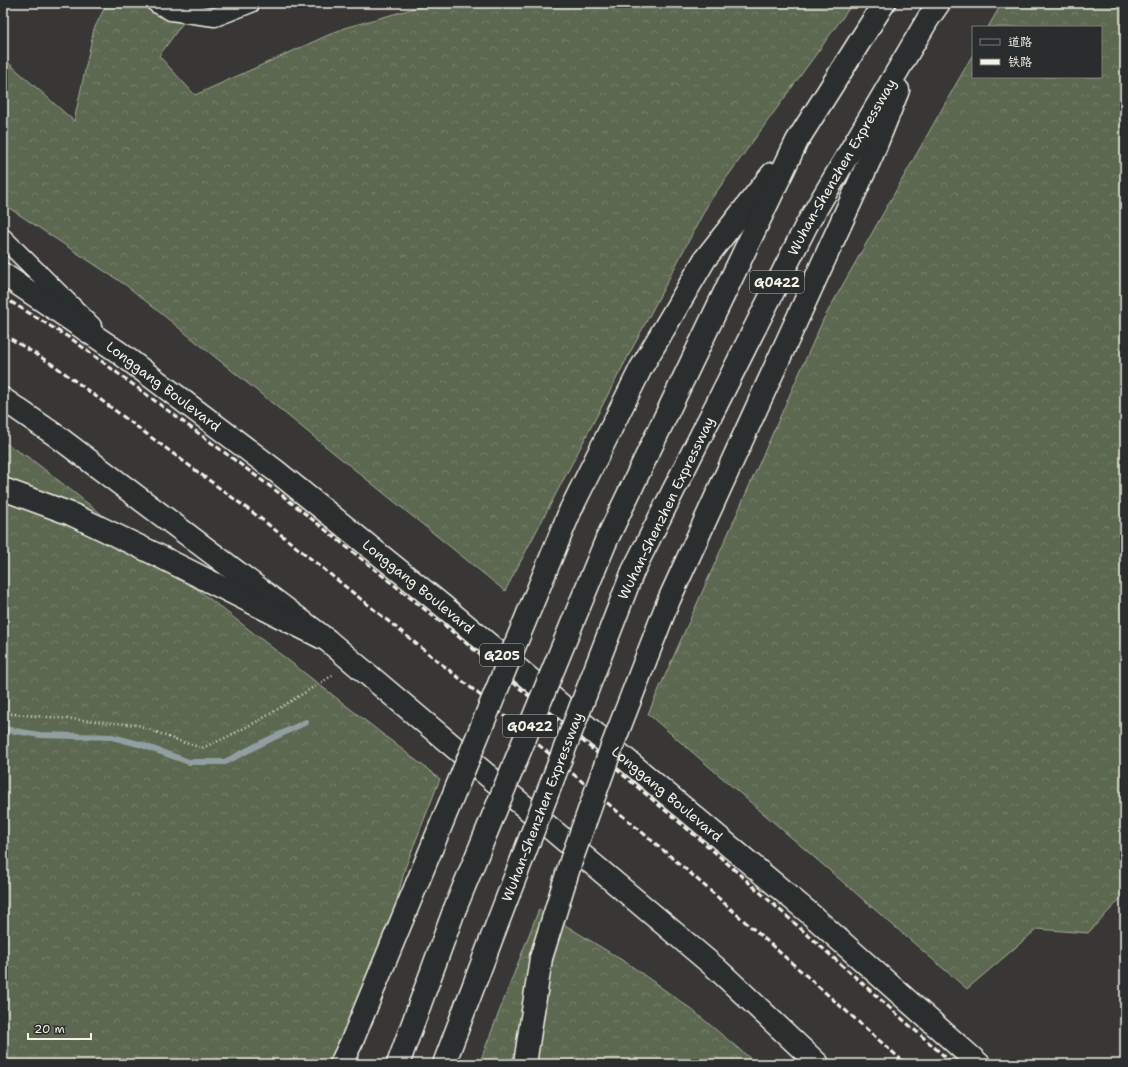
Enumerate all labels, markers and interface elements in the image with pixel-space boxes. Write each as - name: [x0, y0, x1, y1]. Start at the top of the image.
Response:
- legend: [972, 26, 1102, 78]
- text: 道路: [1008, 34, 1032, 50]
- text: 铁路: [1008, 54, 1032, 70]
- street label: Wuhan-Shenzhen Expressway: [784, 75, 900, 258]
- road number: G0422: [750, 271, 804, 293]
- street label: Longgang Boulevard: [103, 337, 225, 435]
- street label: Wuhan-Shenzhen Expressway: [614, 414, 718, 602]
- street label: Longgang Boulevard: [359, 535, 478, 637]
- road number: G205: [480, 644, 524, 666]
- street label: Wuhan-Shenzhen Expressway: [498, 710, 587, 904]
- road number: G0422: [503, 715, 557, 737]
- street label: Longgang Boulevard: [608, 742, 726, 846]
- scale bar: [28, 1015, 91, 1041]
- text: 20 m: [34, 1021, 65, 1037]

